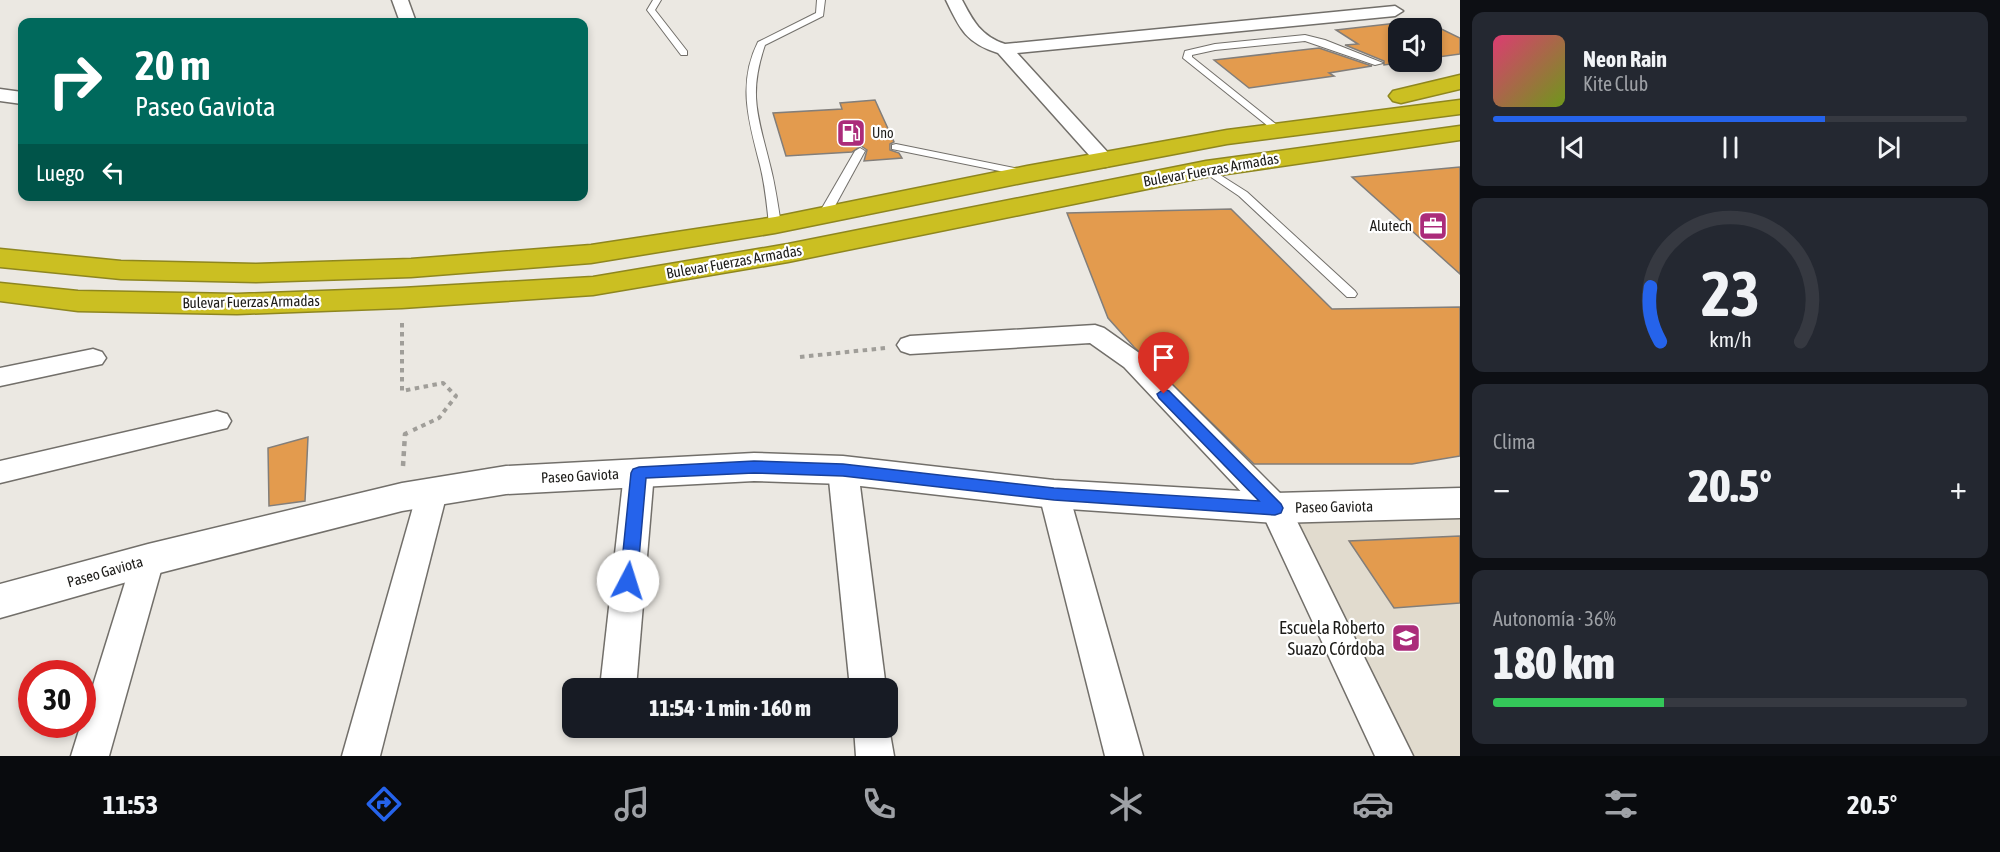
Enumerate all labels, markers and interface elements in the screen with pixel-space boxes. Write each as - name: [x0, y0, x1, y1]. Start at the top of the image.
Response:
- map controls: [1388, 18, 1442, 72]
- button: sound: [1388, 18, 1442, 72]
- text: 20 m: [135, 41, 210, 89]
- icon: right: [36, 42, 114, 120]
- text: Neon Rain: [1583, 46, 1667, 72]
- text: Kite Club: [1583, 72, 1648, 95]
- text: Paseo Gaviota: [135, 91, 276, 122]
- fuel station icon: Uno: [835, 117, 867, 149]
- place label: Uno: [872, 125, 894, 141]
- icon: previous: [1556, 131, 1589, 164]
- icon: pause: [1714, 131, 1747, 164]
- icon: next: [1872, 131, 1905, 164]
- street label: Bulevar Fuerzas Armadas: [1142, 149, 1280, 190]
- icon: left: [97, 156, 130, 189]
- text: Luego: [36, 160, 85, 186]
- office icon: Alutech: [1417, 210, 1449, 242]
- place label: Alutech: [1370, 217, 1412, 234]
- street label: Bulevar Fuerzas Armadas: [665, 241, 803, 282]
- text: 23: [1701, 258, 1759, 329]
- street label: Bulevar Fuerzas Armadas: [182, 292, 320, 311]
- text: km/h: [1709, 327, 1751, 352]
- pin: [1138, 332, 1189, 394]
- icon: arrive: [1147, 341, 1180, 374]
- text: Clima: [1493, 430, 1536, 453]
- text: 20.5°: [1688, 460, 1772, 512]
- street label: Paseo Gaviota: [541, 465, 619, 486]
- text: −: [1493, 468, 1510, 506]
- text: +: [1950, 468, 1967, 506]
- street label: Paseo Gaviota: [1295, 497, 1373, 516]
- position arrow: [596, 549, 660, 613]
- street label: Paseo Gaviota: [65, 553, 145, 590]
- text: Autonomía · 36%: [1493, 607, 1616, 630]
- place label: Escuela Roberto Suazo Córdoba: [1279, 617, 1385, 659]
- school or university icon: Escuela Roberto Suazo Córdoba: [1390, 622, 1422, 654]
- text: 180 km: [1493, 637, 1615, 689]
- speed limit sign: 30: [18, 660, 96, 738]
- text: 11:54 · 1 min · 160 m: [649, 695, 811, 721]
- icon: directions: [363, 783, 405, 825]
- icon: music: [611, 783, 653, 825]
- icon: phone: [858, 783, 900, 825]
- icon: climate: [1105, 783, 1147, 825]
- icon: car: [1352, 783, 1394, 825]
- icon: filters: [1600, 783, 1642, 825]
- text: 11:53: [103, 789, 158, 820]
- text: 20.5°: [1847, 789, 1897, 820]

